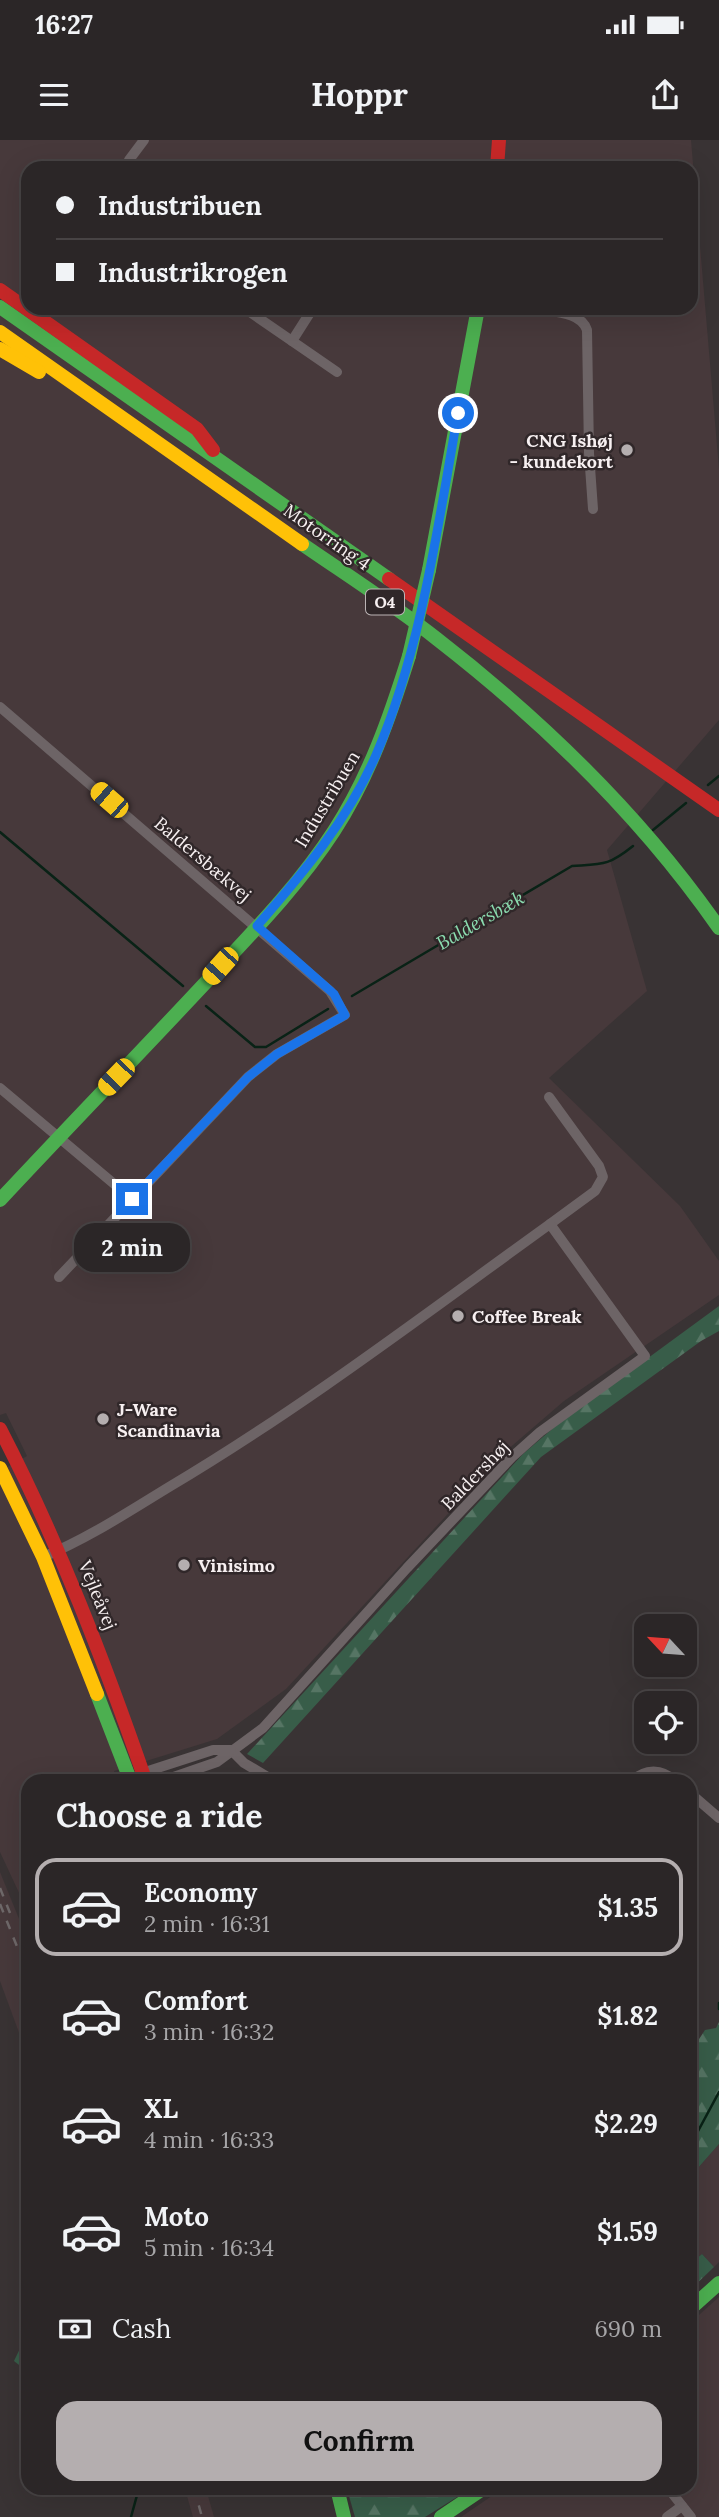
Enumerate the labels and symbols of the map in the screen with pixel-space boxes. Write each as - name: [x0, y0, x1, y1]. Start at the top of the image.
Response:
- route start: [442, 397, 474, 429]
- place label: CNG Ishøj - kundekort: [510, 429, 614, 473]
- marker: CNG Ishøj - kundekort: [619, 442, 635, 458]
- street label: Motorring 4: [279, 499, 375, 575]
- road number: O4: [366, 589, 404, 615]
- street label: Industribuen: [289, 747, 365, 851]
- car: [87, 778, 132, 822]
- street label: Baldersbækvej: [150, 812, 256, 906]
- water label: Baldersbæk: [432, 885, 528, 955]
- car: [199, 943, 242, 989]
- car: [94, 1055, 139, 1099]
- route end: [116, 1183, 148, 1215]
- callout: 2 min: [74, 1224, 190, 1272]
- place label: Coffee Break: [472, 1305, 582, 1328]
- marker: Coffee Break: [450, 1308, 466, 1324]
- place label: J-Ware Scandinavia: [117, 1398, 221, 1442]
- marker: J-Ware Scandinavia: [95, 1411, 111, 1427]
- street label: Baldershøj: [436, 1435, 514, 1515]
- place label: Vinisimo: [198, 1554, 275, 1577]
- street label: Vejleåvej: [73, 1556, 122, 1633]
- marker: Vinisimo: [176, 1557, 192, 1573]
- north arrow: [634, 1614, 696, 1676]

